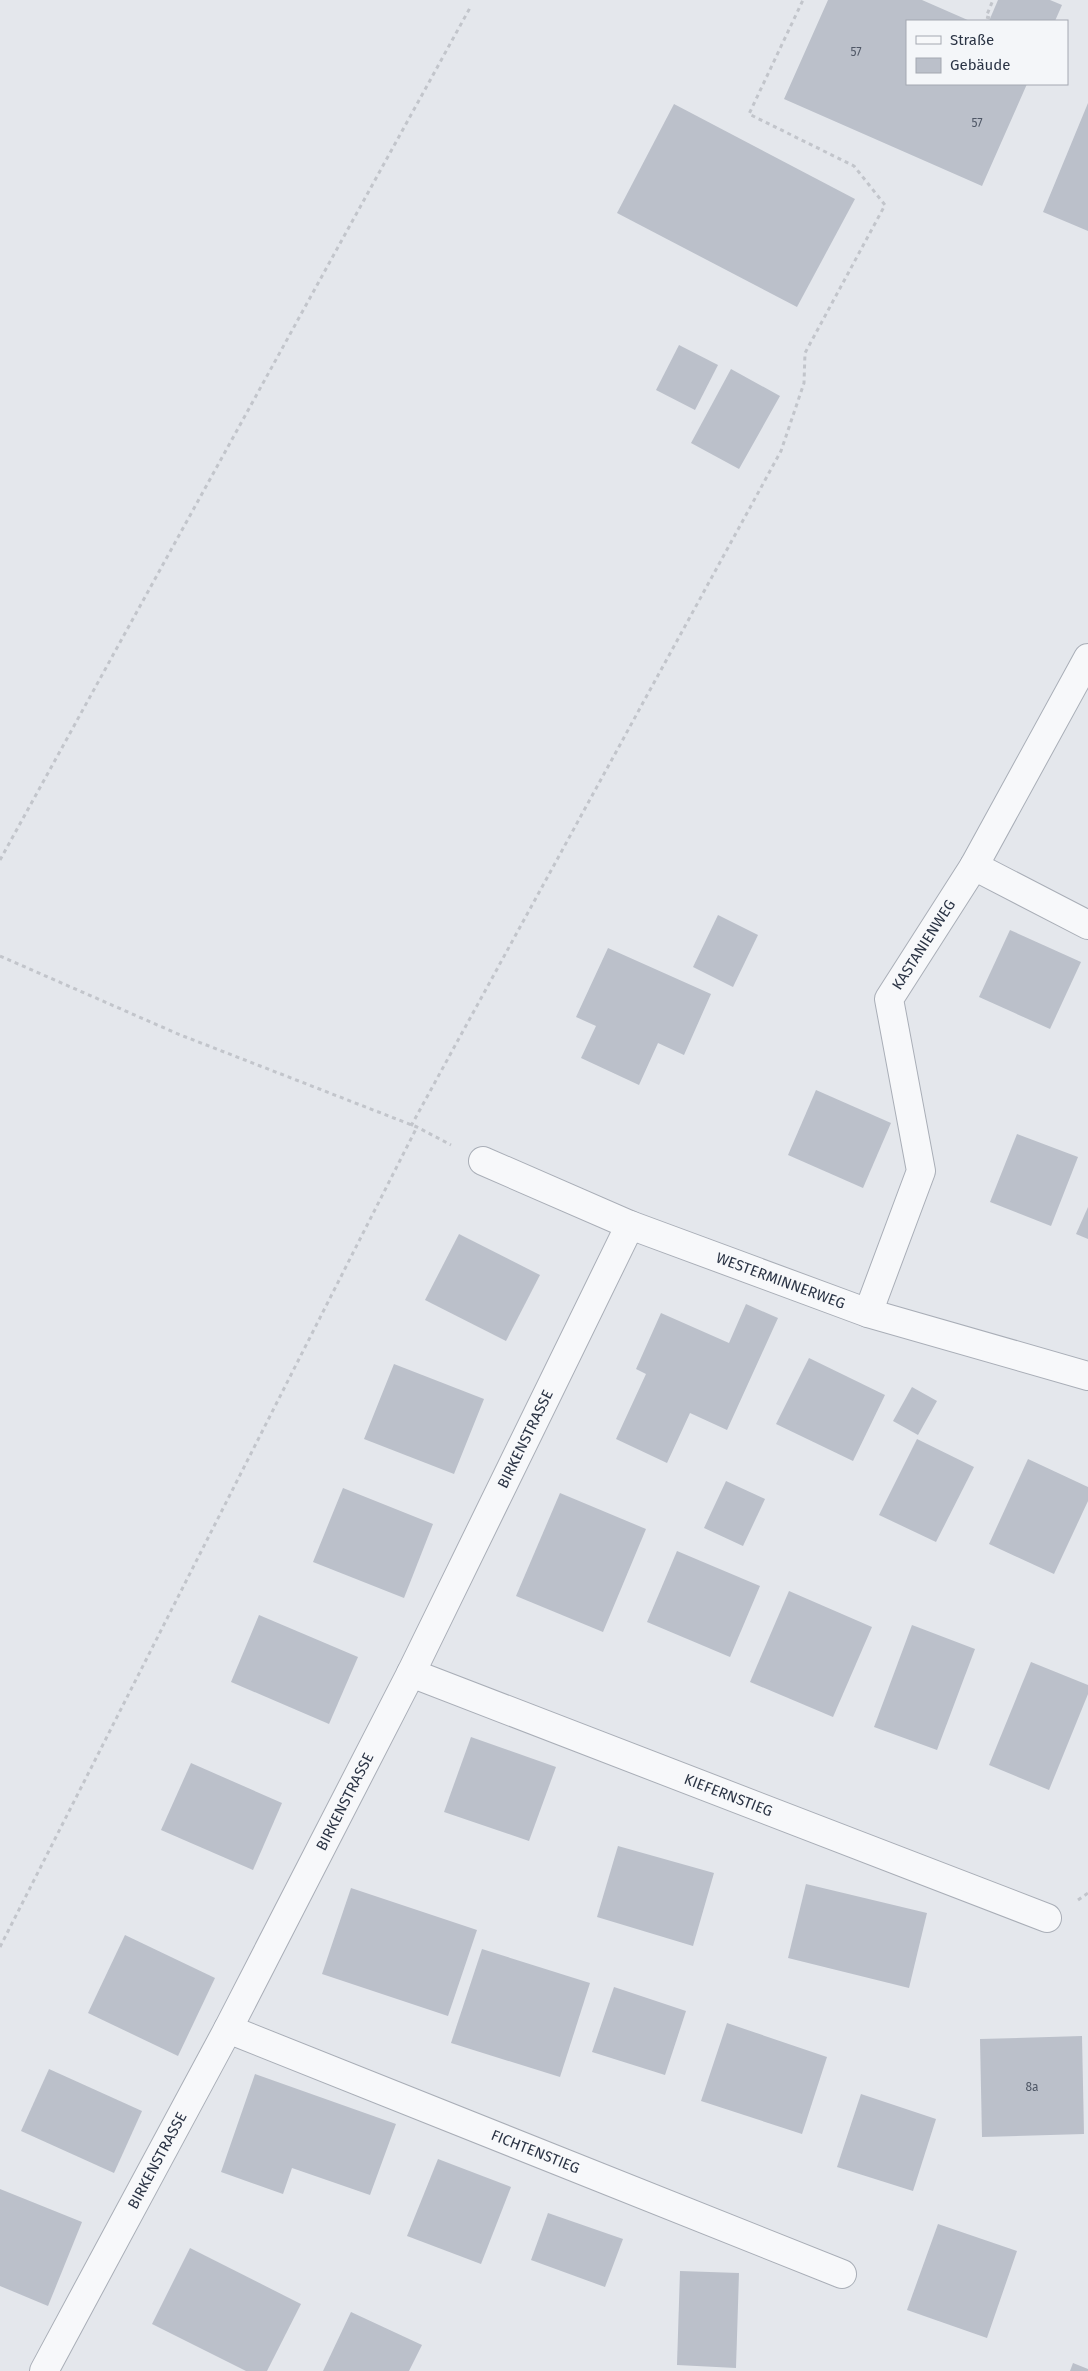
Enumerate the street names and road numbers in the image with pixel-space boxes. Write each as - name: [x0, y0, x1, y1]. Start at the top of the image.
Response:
- street label: KASTANIENWEG: [888, 896, 959, 993]
- street label: WESTERMINNERWEG: [714, 1249, 848, 1313]
- street label: BIRKENSTRASSE: [494, 1387, 557, 1491]
- street label: BIRKENSTRASSE: [312, 1750, 377, 1853]
- street label: KIEFERNSTIEG: [681, 1770, 775, 1820]
- street label: BIRKENSTRASSE: [124, 2109, 191, 2212]
- street label: FICHTENSTIEG: [489, 2126, 582, 2177]

